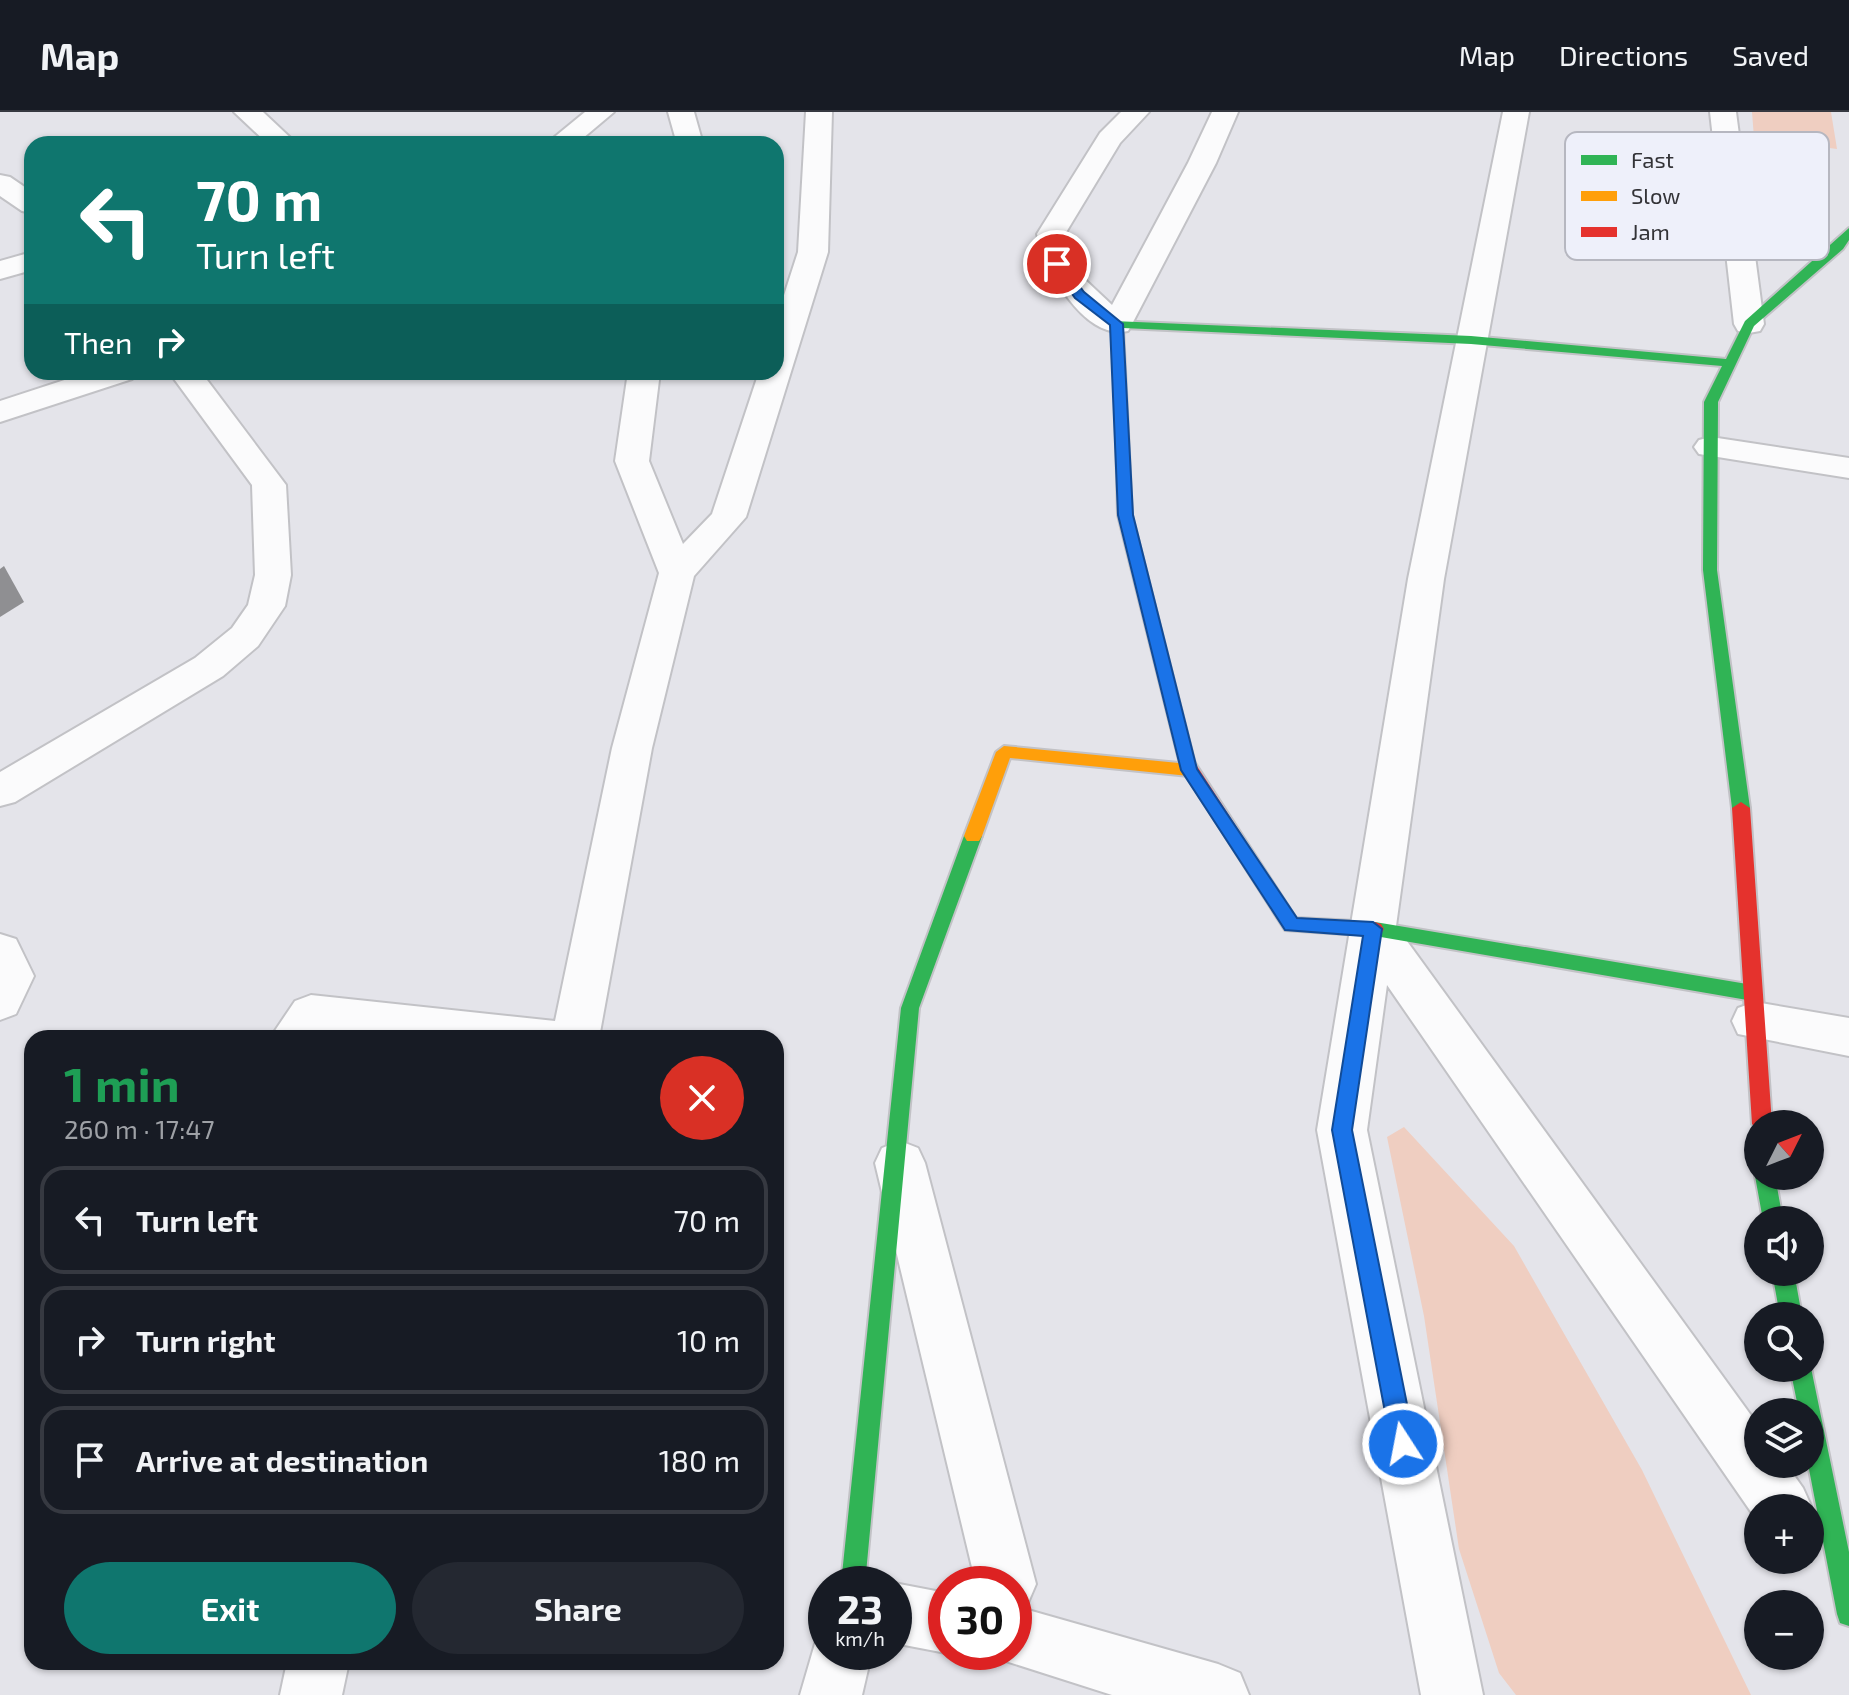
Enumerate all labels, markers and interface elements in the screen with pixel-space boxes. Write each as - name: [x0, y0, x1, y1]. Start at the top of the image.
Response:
- text: Map: [40, 32, 119, 78]
- text: Map: [1459, 38, 1515, 72]
- text: Directions: [1559, 38, 1688, 72]
- text: Saved: [1732, 38, 1809, 72]
- legend: [1565, 132, 1829, 260]
- text: Fast: [1631, 146, 1674, 172]
- text: 70 m: [196, 165, 322, 232]
- icon: left: [64, 168, 168, 272]
- text: Slow: [1631, 182, 1680, 208]
- text: Jam: [1631, 218, 1670, 244]
- pin: [1023, 230, 1091, 298]
- text: Turn left: [196, 233, 335, 276]
- icon: arrive: [1035, 242, 1079, 286]
- icon: right: [148, 320, 192, 364]
- text: Then: [64, 324, 132, 360]
- text: 1 min: [64, 1054, 180, 1112]
- button: close: [660, 1056, 744, 1140]
- north arrow: [1744, 1110, 1824, 1190]
- map controls: [1744, 1110, 1824, 1670]
- text: 260 m · 17:47: [64, 1113, 215, 1144]
- icon: left: [68, 1198, 112, 1242]
- text: Turn left: [136, 1202, 258, 1238]
- text: 70 m: [674, 1202, 740, 1238]
- button: sound: [1744, 1206, 1824, 1286]
- button: search: [1744, 1302, 1824, 1382]
- icon: right: [68, 1318, 112, 1362]
- text: Turn right: [136, 1322, 276, 1358]
- text: 10 m: [677, 1322, 740, 1358]
- button: layers: [1744, 1398, 1824, 1478]
- position arrow: [1361, 1402, 1445, 1486]
- icon: arrive: [68, 1438, 112, 1482]
- text: Arrive at destination: [136, 1442, 428, 1478]
- text: 180 m: [659, 1442, 740, 1478]
- button: +: [1744, 1494, 1824, 1574]
- button: Exit: [64, 1562, 396, 1654]
- button: Share: [412, 1562, 744, 1654]
- speed limit sign: 30: [928, 1566, 1032, 1670]
- text: 23: [837, 1584, 883, 1632]
- button: −: [1744, 1590, 1824, 1670]
- text: km/h: [835, 1626, 885, 1650]

